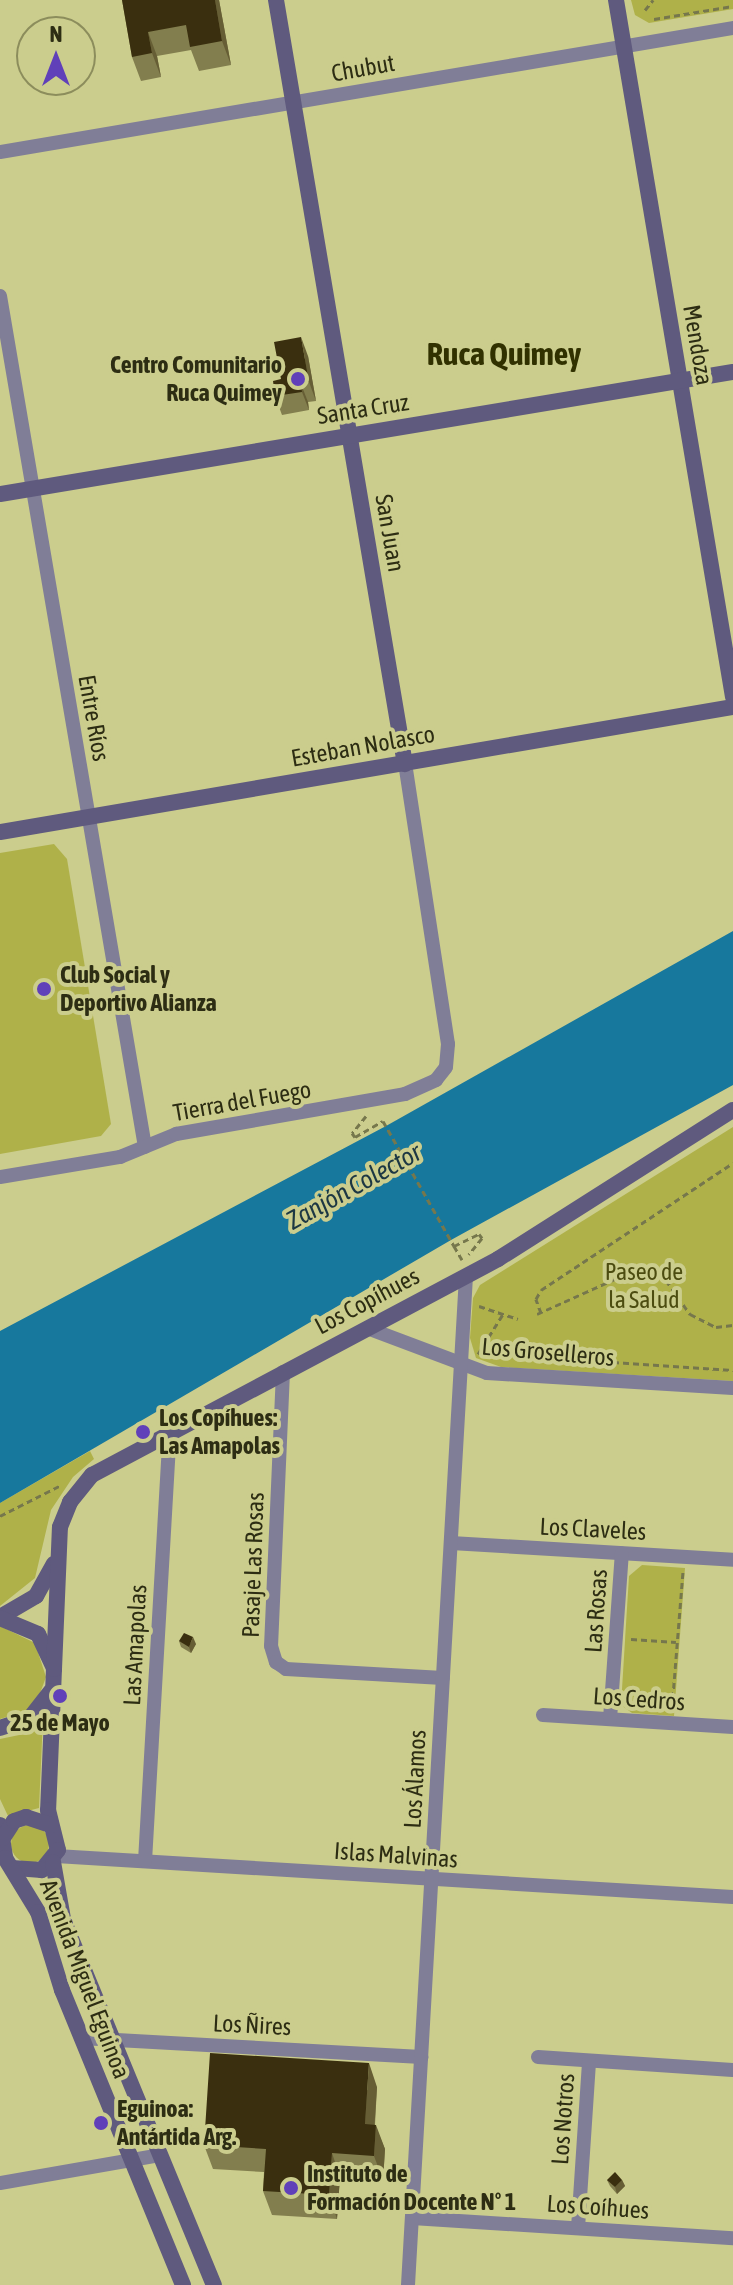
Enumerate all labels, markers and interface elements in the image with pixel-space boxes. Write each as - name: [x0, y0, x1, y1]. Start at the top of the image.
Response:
- north arrow: [16, 16, 96, 96]
- text: N: [50, 21, 62, 47]
- street label: Chubut: [329, 48, 397, 88]
- street label: Mendoza: [677, 303, 719, 387]
- district label: Ruca Quimey: [427, 335, 581, 373]
- place label: Centro Comunitario Ruca Quimey: [110, 351, 282, 407]
- marker: Centro Comunitario Ruca Quimey: [289, 370, 307, 388]
- street label: Santa Cruz: [315, 388, 411, 430]
- street label: San Juan: [369, 492, 411, 574]
- street label: Entre Ríos: [72, 673, 116, 763]
- street label: Esteban Nolasco: [289, 719, 437, 773]
- place label: Club Social y Deportivo Alianza: [60, 961, 217, 1017]
- marker: Club Social y Deportivo Alianza: [35, 980, 53, 998]
- street label: Tierra del Fuego: [171, 1075, 313, 1127]
- water label: Zanjón Colector: [281, 1137, 427, 1237]
- park label: Paseo de la Salud: [605, 1258, 683, 1314]
- street label: Los Copíhues: [310, 1262, 424, 1340]
- street label: Los Groselleros: [481, 1332, 615, 1372]
- place label: Los Copíhues: Las Amapolas: [159, 1404, 280, 1460]
- marker: Los Copíhues: Las Amapolas: [134, 1423, 152, 1441]
- street label: Pasaje Las Rosas: [236, 1492, 270, 1638]
- street label: Los Claveles: [539, 1512, 647, 1546]
- street label: Las Rosas: [579, 1568, 613, 1654]
- street label: Las Amapolas: [117, 1584, 153, 1706]
- street label: Los Cedros: [592, 1681, 686, 1717]
- marker: 25 de Mayo: [51, 1687, 69, 1705]
- place label: 25 de Mayo: [10, 1709, 110, 1737]
- street label: Los Álamos: [398, 1729, 432, 1829]
- street label: Islas Malvinas: [333, 1836, 459, 1874]
- street label: Avenida Miguel Eguinoa: [34, 1875, 136, 2083]
- street label: Los Ñires: [212, 2009, 292, 2041]
- street label: Los Notros: [545, 2072, 581, 2166]
- place label: Eguinoa: Antártida Arg.: [117, 2095, 236, 2151]
- marker: Eguinoa: Antártida Arg.: [92, 2114, 110, 2132]
- place label: Instituto de Formación Docente N° 1: [307, 2160, 516, 2216]
- marker: Instituto de Formación Docente N° 1: [282, 2179, 300, 2197]
- street label: Los Coíhues: [546, 2189, 650, 2225]

